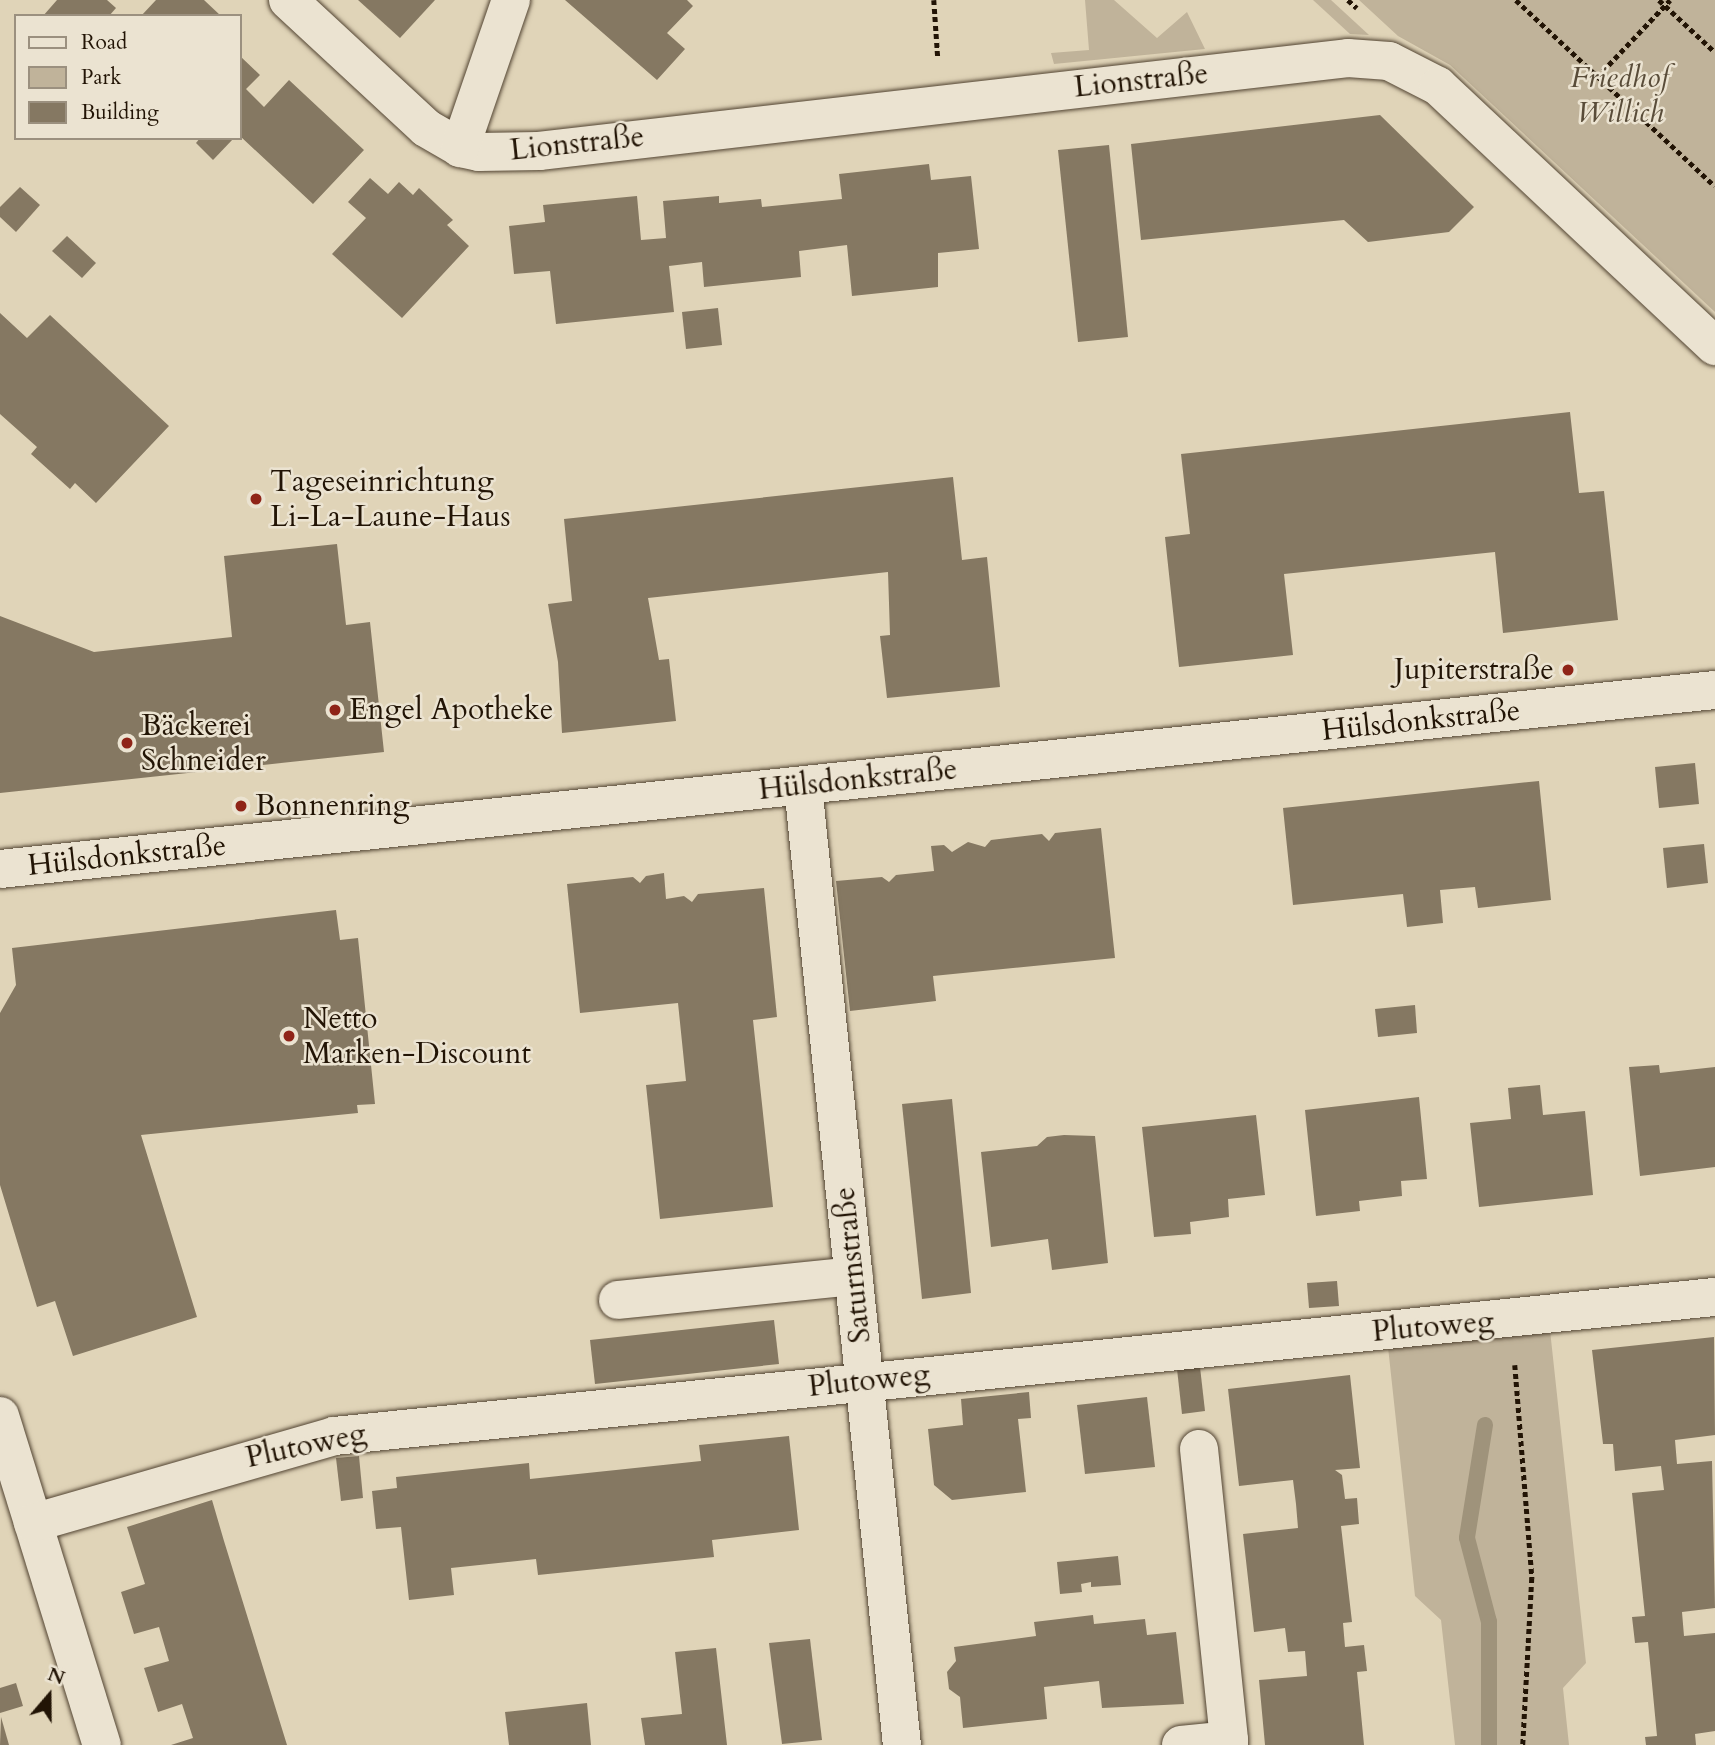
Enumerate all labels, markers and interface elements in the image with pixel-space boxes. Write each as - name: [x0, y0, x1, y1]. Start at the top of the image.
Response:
- legend: [14, 14, 242, 140]
- text: Road: [81, 28, 127, 57]
- street label: Lionstraße: [1072, 56, 1210, 106]
- park label: Friedhof Willich: [1571, 60, 1669, 130]
- text: Park: [81, 63, 121, 92]
- text: Building: [81, 98, 159, 127]
- street label: Lionstraße: [508, 119, 646, 169]
- place label: Tageseinrichtung Li-La-Laune-Haus: [270, 464, 511, 534]
- marker: Tageseinrichtung Li-La-Laune-Haus: [248, 491, 264, 507]
- place label: Jupiterstraße: [1394, 652, 1554, 688]
- marker: Jupiterstraße: [1560, 662, 1576, 678]
- place label: Engel Apotheke: [349, 692, 553, 728]
- street label: Hülsdonkstraße: [1320, 693, 1522, 749]
- marker: Engel Apotheke: [327, 702, 343, 718]
- place label: Bäckerei Schneider: [141, 708, 266, 778]
- marker: Bäckerei Schneider: [119, 735, 135, 751]
- street label: Hülsdonkstraße: [757, 752, 959, 808]
- place label: Bonnenring: [255, 788, 410, 824]
- marker: Bonnenring: [233, 798, 249, 814]
- street label: Hülsdonkstraße: [26, 828, 228, 884]
- place label: Netto Marken-Discount: [303, 1001, 531, 1072]
- marker: Netto Marken-Discount: [281, 1028, 297, 1044]
- street label: Saturnstraße: [827, 1185, 879, 1345]
- street label: Plutoweg: [1371, 1304, 1495, 1350]
- street label: Plutoweg: [806, 1357, 932, 1405]
- street label: Plutoweg: [243, 1416, 369, 1476]
- north arrow: [14, 1661, 84, 1731]
- text: N: [44, 1661, 68, 1691]

